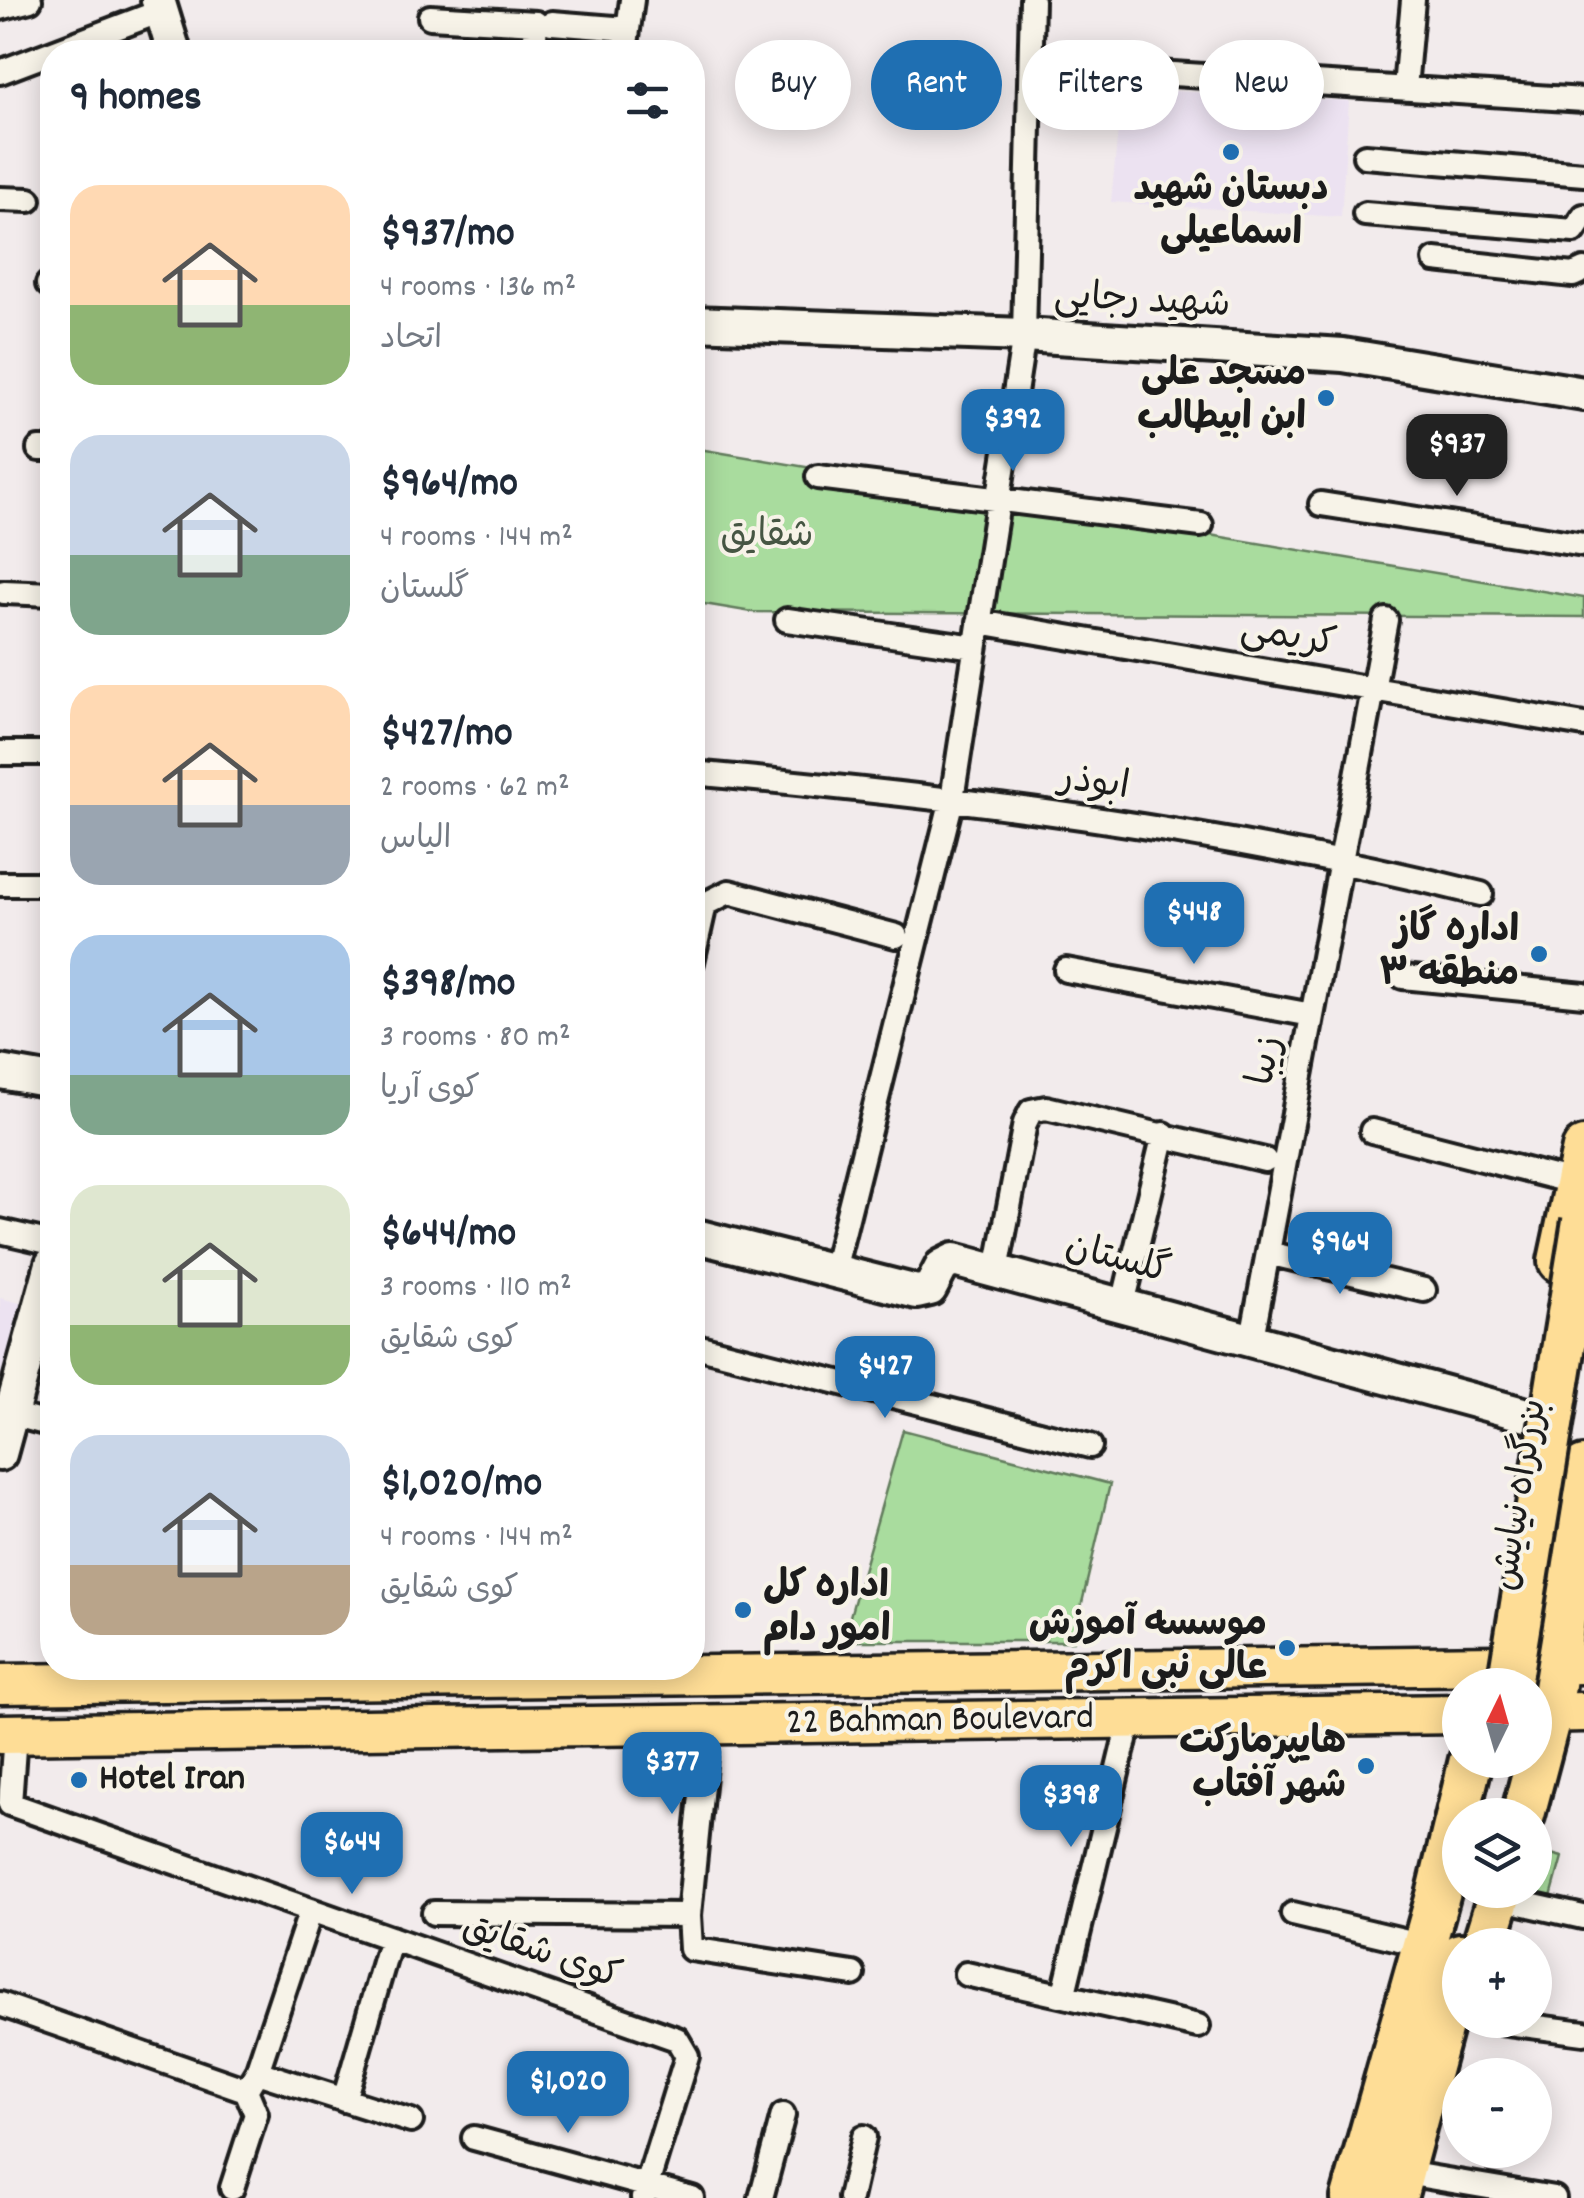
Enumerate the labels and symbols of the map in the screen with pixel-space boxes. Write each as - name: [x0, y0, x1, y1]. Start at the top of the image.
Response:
- marker: دبستان شهید اسماعیلی: [1220, 141, 1242, 163]
- place label: دبستان شهید اسماعیلی: [1133, 164, 1329, 263]
- street label: شهید رجایی: [1052, 271, 1232, 335]
- place label: مسجد علی ابن ابیطالب: [1137, 349, 1306, 448]
- marker: مسجد علی ابن ابیطالب: [1315, 387, 1337, 409]
- pin: $392: [954, 389, 1072, 474]
- pin: $937: [1398, 414, 1516, 499]
- park label: شقایق: [720, 510, 814, 565]
- street label: کریمی: [1236, 604, 1340, 674]
- street label: ابوذر: [1052, 752, 1133, 817]
- pin: $448: [1135, 882, 1253, 967]
- place label: اداره گاز منطقه ۳: [1379, 904, 1519, 1004]
- marker: اداره گاز منطقه ۳: [1528, 943, 1550, 965]
- street label: زیبا: [1236, 1031, 1300, 1091]
- pin: $964: [1281, 1212, 1399, 1297]
- street label: گلستان: [1059, 1221, 1175, 1301]
- pin: $427: [826, 1336, 944, 1421]
- street label: بزرگراه نیایش: [1480, 1395, 1564, 1595]
- place label: اداره کل امور دام: [763, 1561, 890, 1660]
- marker: اداره کل امور دام: [732, 1599, 754, 1621]
- place label: موسسه آموزش عالی نبی اکرم: [1029, 1599, 1267, 1698]
- marker: موسسه آموزش عالی نبی اکرم: [1276, 1637, 1298, 1659]
- north arrow: [1442, 1668, 1552, 1778]
- street label: 22 Bahman Boulevard: [786, 1692, 1094, 1752]
- place label: هایپرمارکت شهر آفتاب: [1179, 1717, 1346, 1816]
- pin: $377: [613, 1732, 731, 1817]
- place label: Hotel Iran: [99, 1753, 245, 1808]
- marker: هایپرمارکت شهر آفتاب: [1355, 1755, 1377, 1777]
- pin: $398: [1012, 1765, 1130, 1850]
- marker: Hotel Iran: [68, 1769, 90, 1791]
- pin: $644: [293, 1812, 411, 1897]
- street label: کوی شقایق: [454, 1901, 628, 2007]
- pin: $1,020: [487, 2051, 649, 2136]

